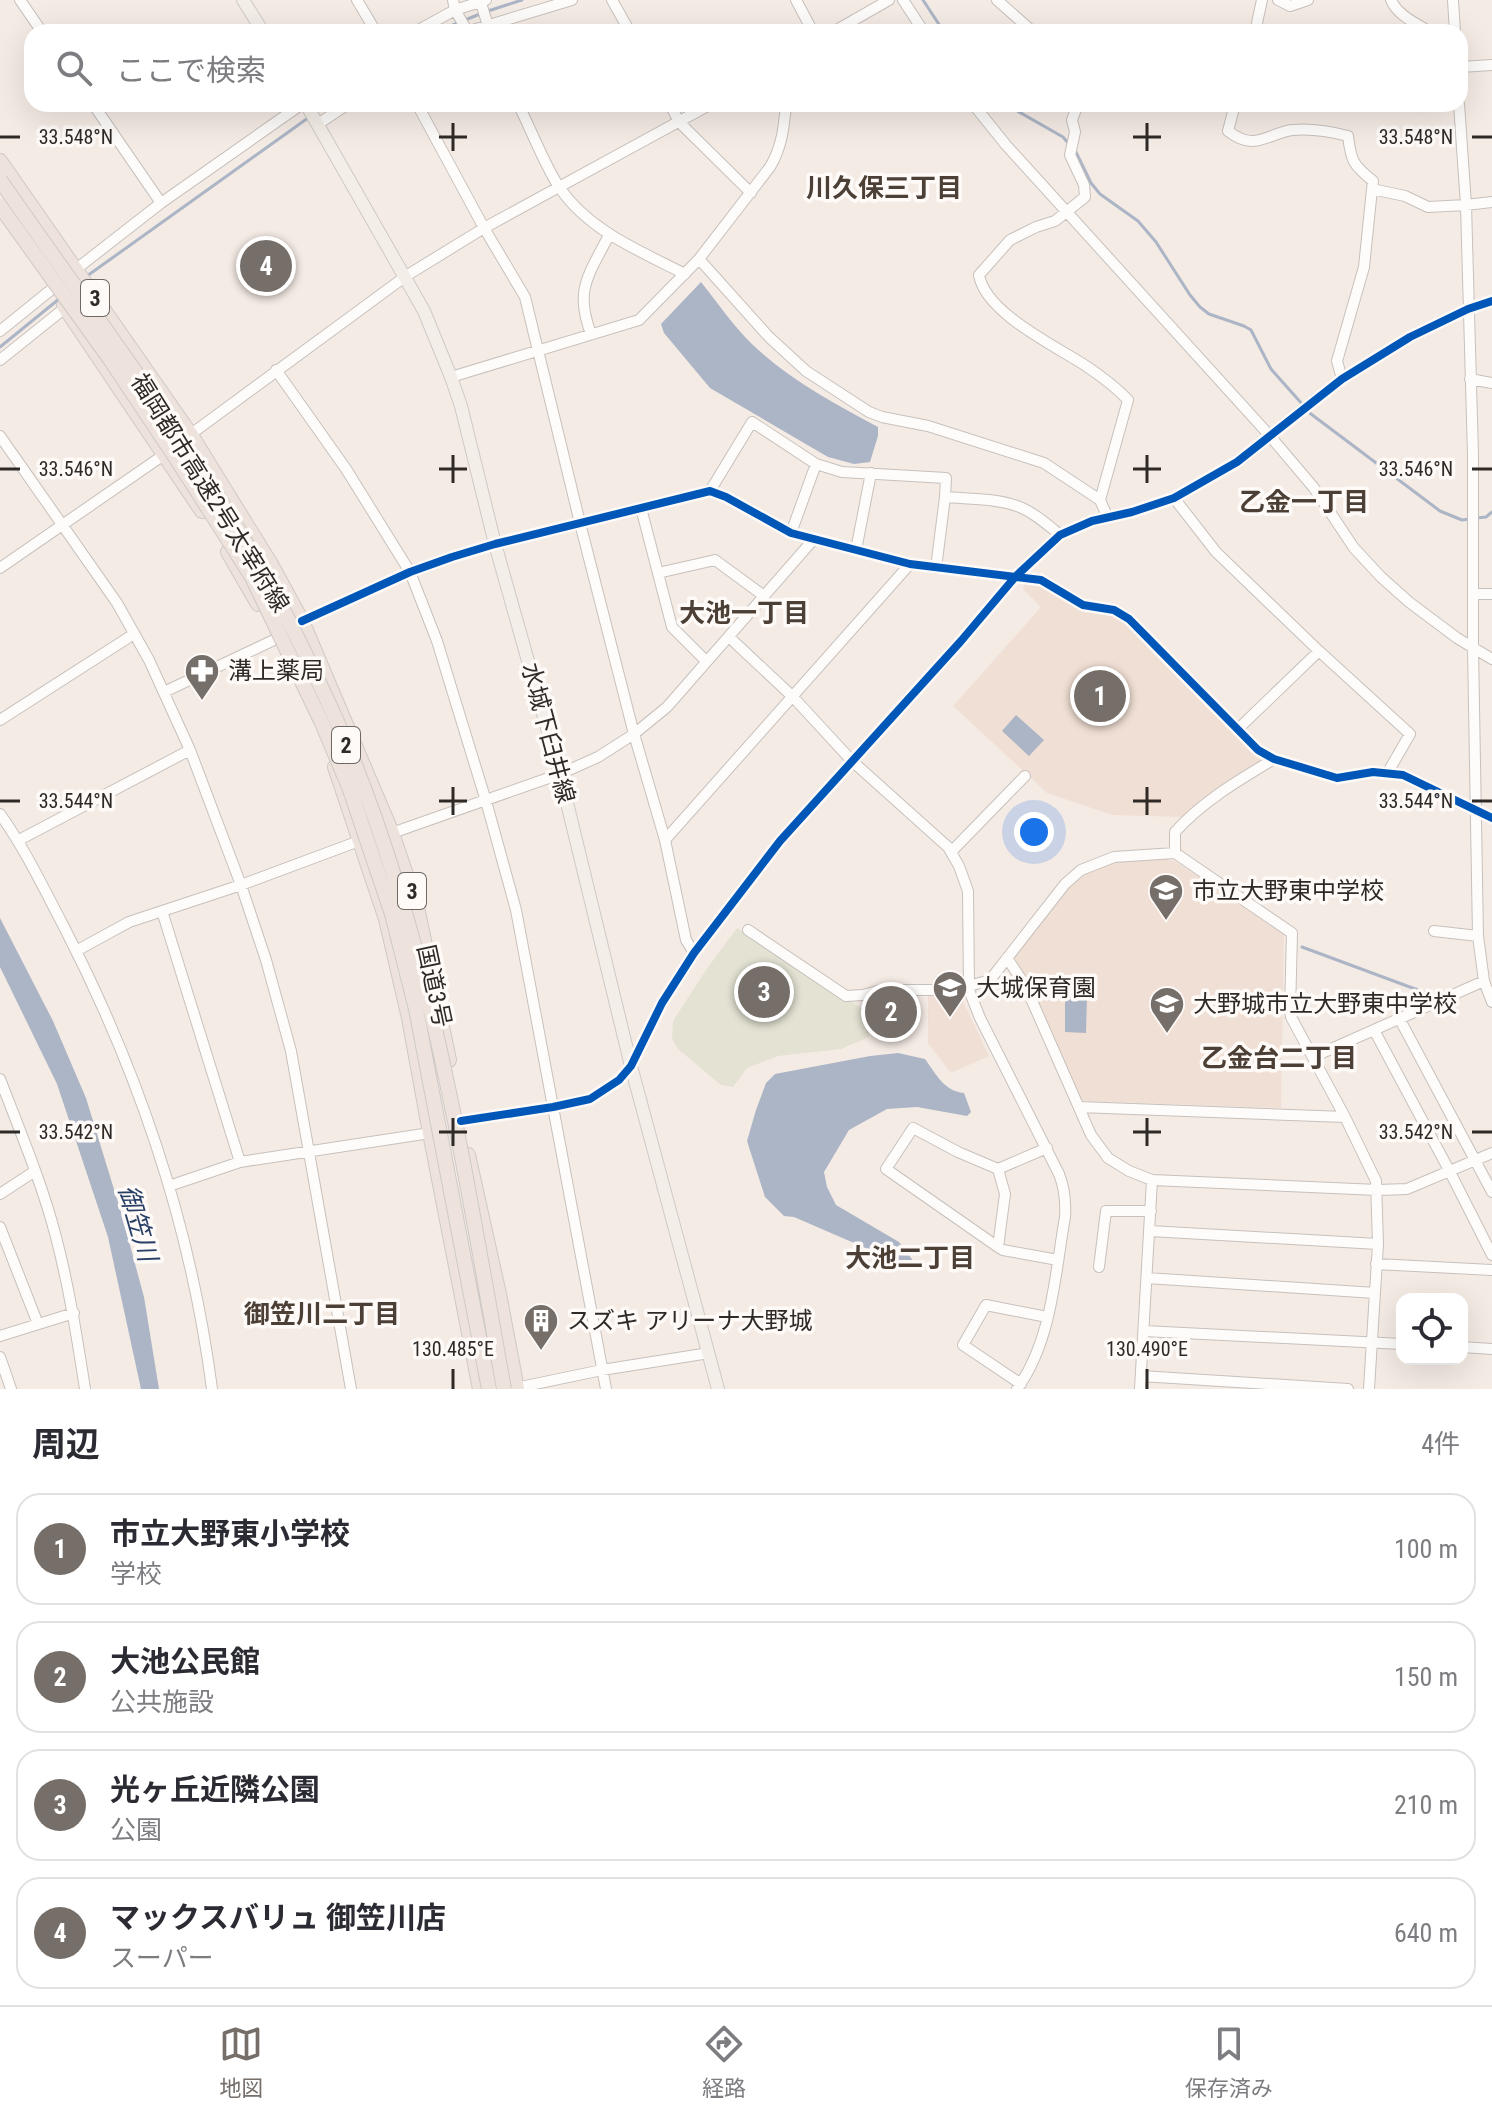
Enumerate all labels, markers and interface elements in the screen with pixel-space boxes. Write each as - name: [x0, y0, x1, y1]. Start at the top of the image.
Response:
- search box: [24, 24, 1468, 112]
- icon: search: [52, 46, 96, 90]
- text: ここで検索: [116, 53, 266, 88]
- text: 33.548°N: [39, 125, 113, 149]
- text: 33.548°N: [1379, 125, 1453, 149]
- district label: 川久保三丁目: [806, 173, 962, 203]
- pin: 4: [240, 236, 292, 296]
- road number: 3: [81, 280, 109, 316]
- street label: 福岡都市高速2号太宰府線: [125, 369, 295, 617]
- text: 33.546°N: [39, 457, 113, 481]
- text: 33.546°N: [1379, 457, 1453, 481]
- district label: 乙金一丁目: [1239, 487, 1369, 517]
- district label: 大池一丁目: [679, 598, 809, 628]
- pharmacy icon: 溝上薬局: [183, 652, 221, 702]
- place label: 溝上薬局: [228, 657, 324, 685]
- street label: 水城下臼井線: [516, 660, 580, 806]
- pin: 1: [1074, 666, 1126, 726]
- road number: 2: [332, 727, 360, 763]
- text: 33.544°N: [39, 789, 113, 813]
- text: 33.544°N: [1379, 789, 1453, 813]
- your location: [1014, 812, 1054, 852]
- school or university icon: 市立大野東中学校: [1147, 872, 1185, 922]
- road number: 3: [398, 873, 426, 909]
- place label: 市立大野東中学校: [1192, 877, 1384, 905]
- street label: 国道3号: [412, 942, 456, 1030]
- pin: 3: [738, 962, 790, 1022]
- school or university icon: 大城保育園: [931, 969, 969, 1019]
- place label: 大城保育園: [976, 974, 1096, 1002]
- pin: 2: [865, 982, 917, 1042]
- school or university icon: 大野城市立大野東中学校: [1148, 985, 1186, 1035]
- place label: 大野城市立大野東中学校: [1193, 990, 1457, 1018]
- district label: 乙金台二丁目: [1201, 1043, 1357, 1073]
- text: 33.542°N: [39, 1120, 113, 1144]
- text: 33.542°N: [1379, 1120, 1453, 1144]
- water label: 御笠川: [113, 1181, 164, 1268]
- district label: 大池二丁目: [845, 1243, 975, 1273]
- map controls: [1396, 1293, 1468, 1365]
- button: locate: [1396, 1293, 1468, 1365]
- district label: 御笠川二丁目: [244, 1299, 400, 1329]
- building icon: スズキ アリーナ大野城: [522, 1302, 560, 1352]
- place label: スズキ アリーナ大野城: [567, 1307, 813, 1335]
- text: 130.485°E: [412, 1337, 494, 1361]
- text: 130.490°E: [1106, 1337, 1188, 1361]
- text: 周辺: [32, 1424, 100, 1464]
- text: 4件: [1421, 1429, 1460, 1459]
- text: 市立大野東小学校: [110, 1516, 350, 1551]
- text: 1: [53, 1534, 67, 1564]
- text: 100 m: [1394, 1534, 1458, 1564]
- text: 学校: [110, 1559, 162, 1589]
- text: 大池公民館: [110, 1644, 260, 1679]
- text: 2: [53, 1662, 67, 1692]
- text: 150 m: [1394, 1662, 1458, 1692]
- text: 公共施設: [110, 1687, 214, 1717]
- text: 光ヶ丘近隣公園: [110, 1772, 320, 1807]
- text: 3: [53, 1790, 67, 1820]
- text: 210 m: [1394, 1790, 1458, 1820]
- text: 公園: [110, 1815, 162, 1845]
- text: マックスバリュ 御笠川店: [110, 1900, 446, 1935]
- text: 4: [53, 1918, 67, 1948]
- text: 640 m: [1394, 1918, 1458, 1948]
- text: スーパー: [110, 1943, 214, 1973]
- tab: 地図: [219, 2022, 263, 2102]
- tab: 経路: [702, 2022, 746, 2102]
- tab: 保存済み: [1185, 2022, 1273, 2102]

